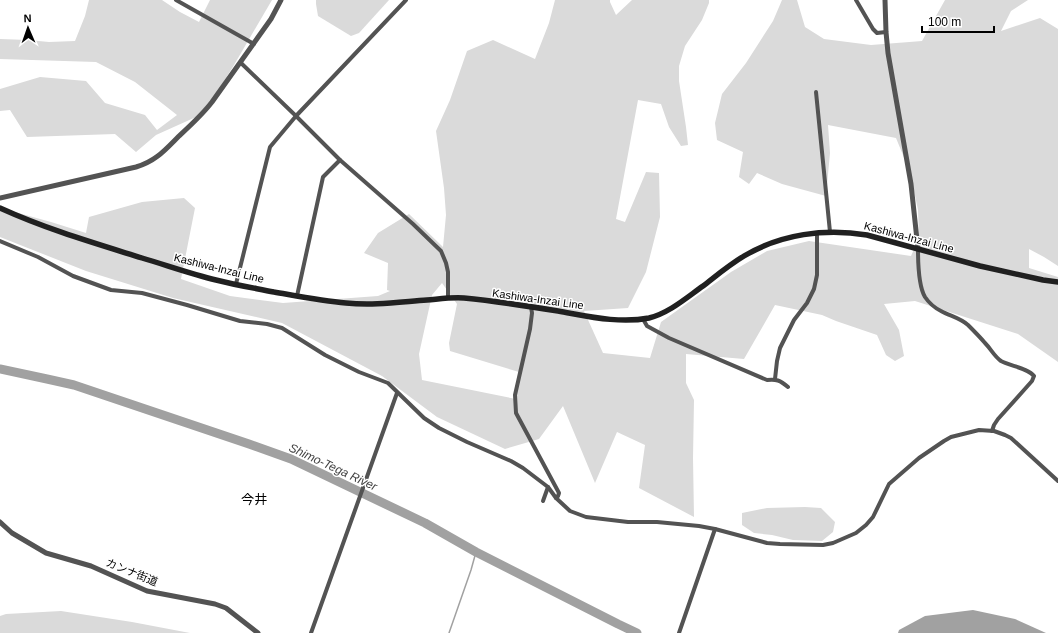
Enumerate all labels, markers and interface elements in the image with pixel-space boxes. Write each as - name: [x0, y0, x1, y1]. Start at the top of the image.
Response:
- north arrow: [8, 8, 48, 48]
- scale bar: [922, 8, 994, 34]
- text: N: [23, 12, 32, 24]
- text: 100 m: [928, 15, 961, 29]
- street label: Kashiwa-Inzai Line: [863, 219, 955, 255]
- street label: Kashiwa-Inzai Line: [173, 251, 265, 285]
- street label: Kashiwa-Inzai Line: [491, 287, 585, 311]
- water label: Shimo-Tega River: [287, 440, 380, 494]
- district label: 今井: [241, 492, 267, 507]
- street label: カンナ街道: [104, 556, 160, 588]

